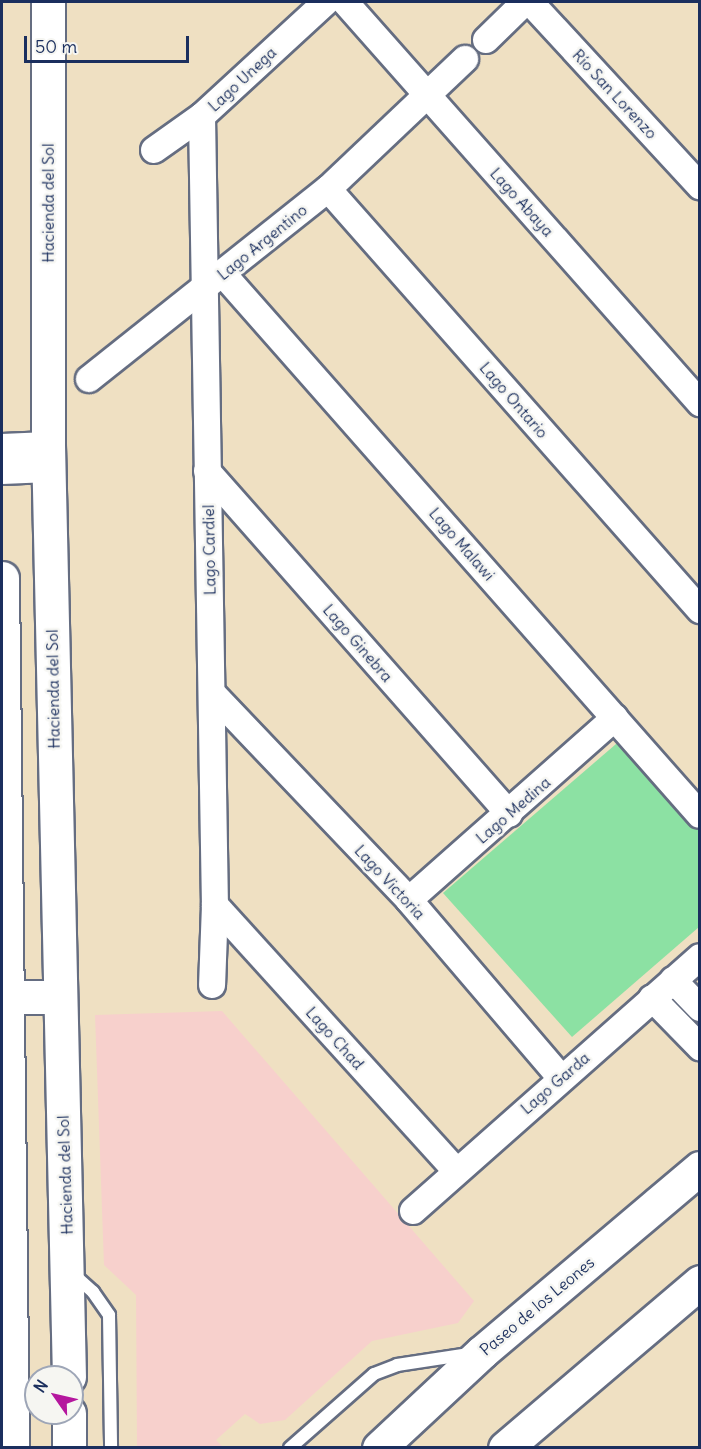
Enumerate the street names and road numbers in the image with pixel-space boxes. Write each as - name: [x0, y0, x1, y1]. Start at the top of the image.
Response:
- street label: Lago Unega: [204, 43, 280, 115]
- street label: Río San Lorenzo: [569, 45, 661, 143]
- street label: Hacienda del Sol: [38, 143, 58, 263]
- street label: Lago Abaya: [486, 164, 558, 240]
- street label: Lago Argentino: [213, 200, 311, 284]
- street label: Lago Ontario: [476, 358, 552, 442]
- street label: Lago Malawi: [425, 504, 499, 584]
- street label: Lago Cardiel: [199, 505, 219, 595]
- street label: Lago Ginebra: [319, 600, 397, 686]
- street label: Hacienda del Sol: [42, 629, 64, 749]
- street label: Lago Medina: [472, 772, 554, 848]
- street label: Lago Victoria: [351, 841, 429, 923]
- street label: Lago Chad: [302, 1003, 368, 1073]
- street label: Lago Garda: [517, 1048, 593, 1118]
- street label: Hacienda del Sol: [53, 1115, 77, 1235]
- street label: Paseo de los Leones: [476, 1253, 598, 1359]

